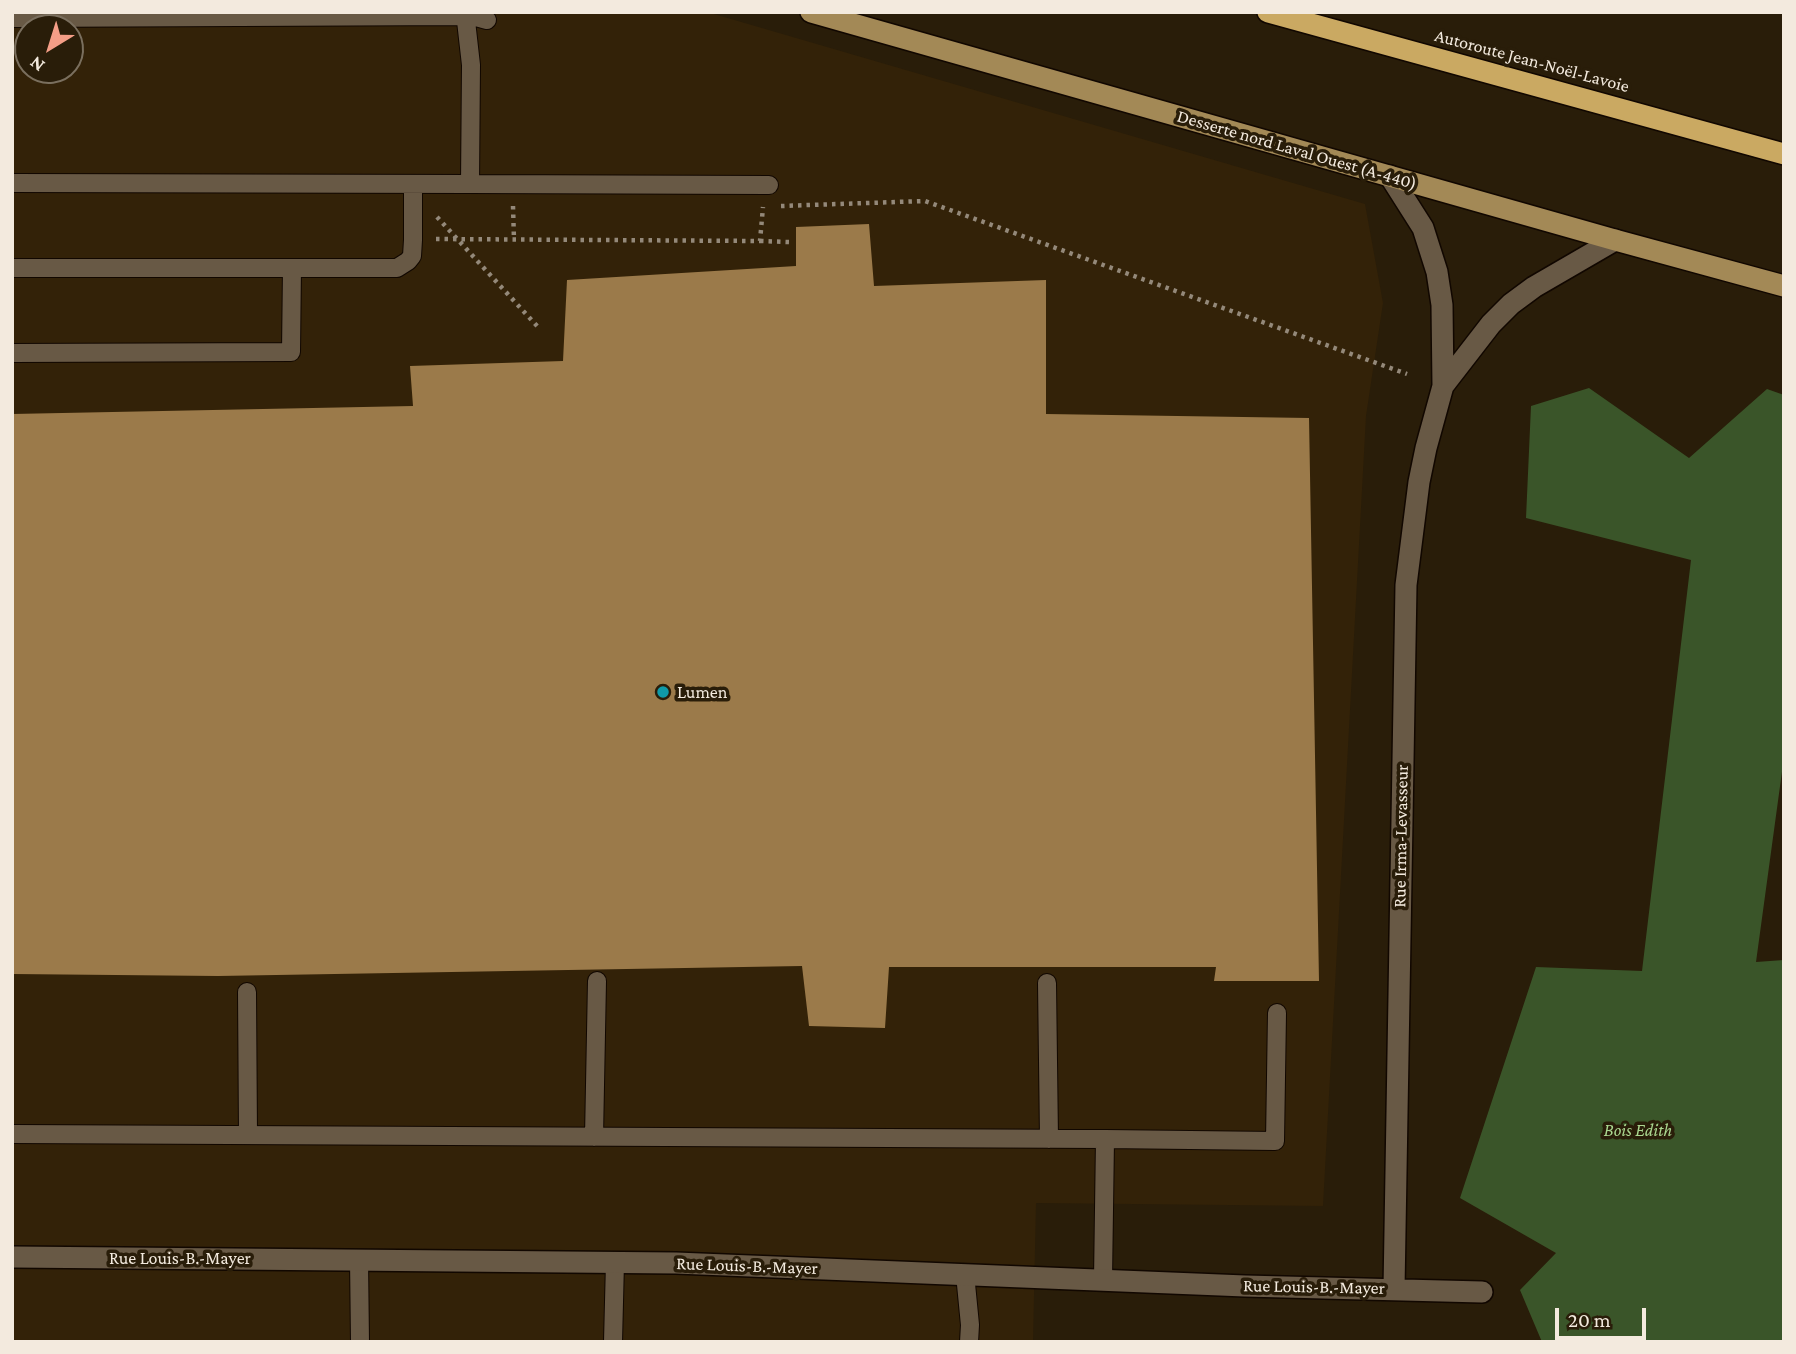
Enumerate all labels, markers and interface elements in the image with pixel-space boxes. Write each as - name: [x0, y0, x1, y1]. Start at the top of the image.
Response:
- north arrow: [14, 14, 84, 84]
- street label: Autoroute Jean-Noël-Lavoie: [1432, 25, 1632, 97]
- text: N: [25, 52, 49, 77]
- street label: Desserte nord Laval Ouest (A-440): [1175, 105, 1419, 195]
- place label: Lumen: [677, 681, 727, 703]
- marker: Lumen: [655, 684, 671, 700]
- street label: Rue Irma-Levasseur: [1389, 764, 1413, 908]
- park label: Bois Edith: [1604, 1119, 1672, 1141]
- street label: Rue Louis-B.-Mayer: [109, 1247, 251, 1269]
- street label: Rue Louis-B.-Mayer: [676, 1253, 818, 1279]
- street label: Rue Louis-B.-Mayer: [1243, 1275, 1385, 1299]
- scale bar: [1558, 1294, 1649, 1338]
- text: 20 m: [1568, 1308, 1611, 1332]

